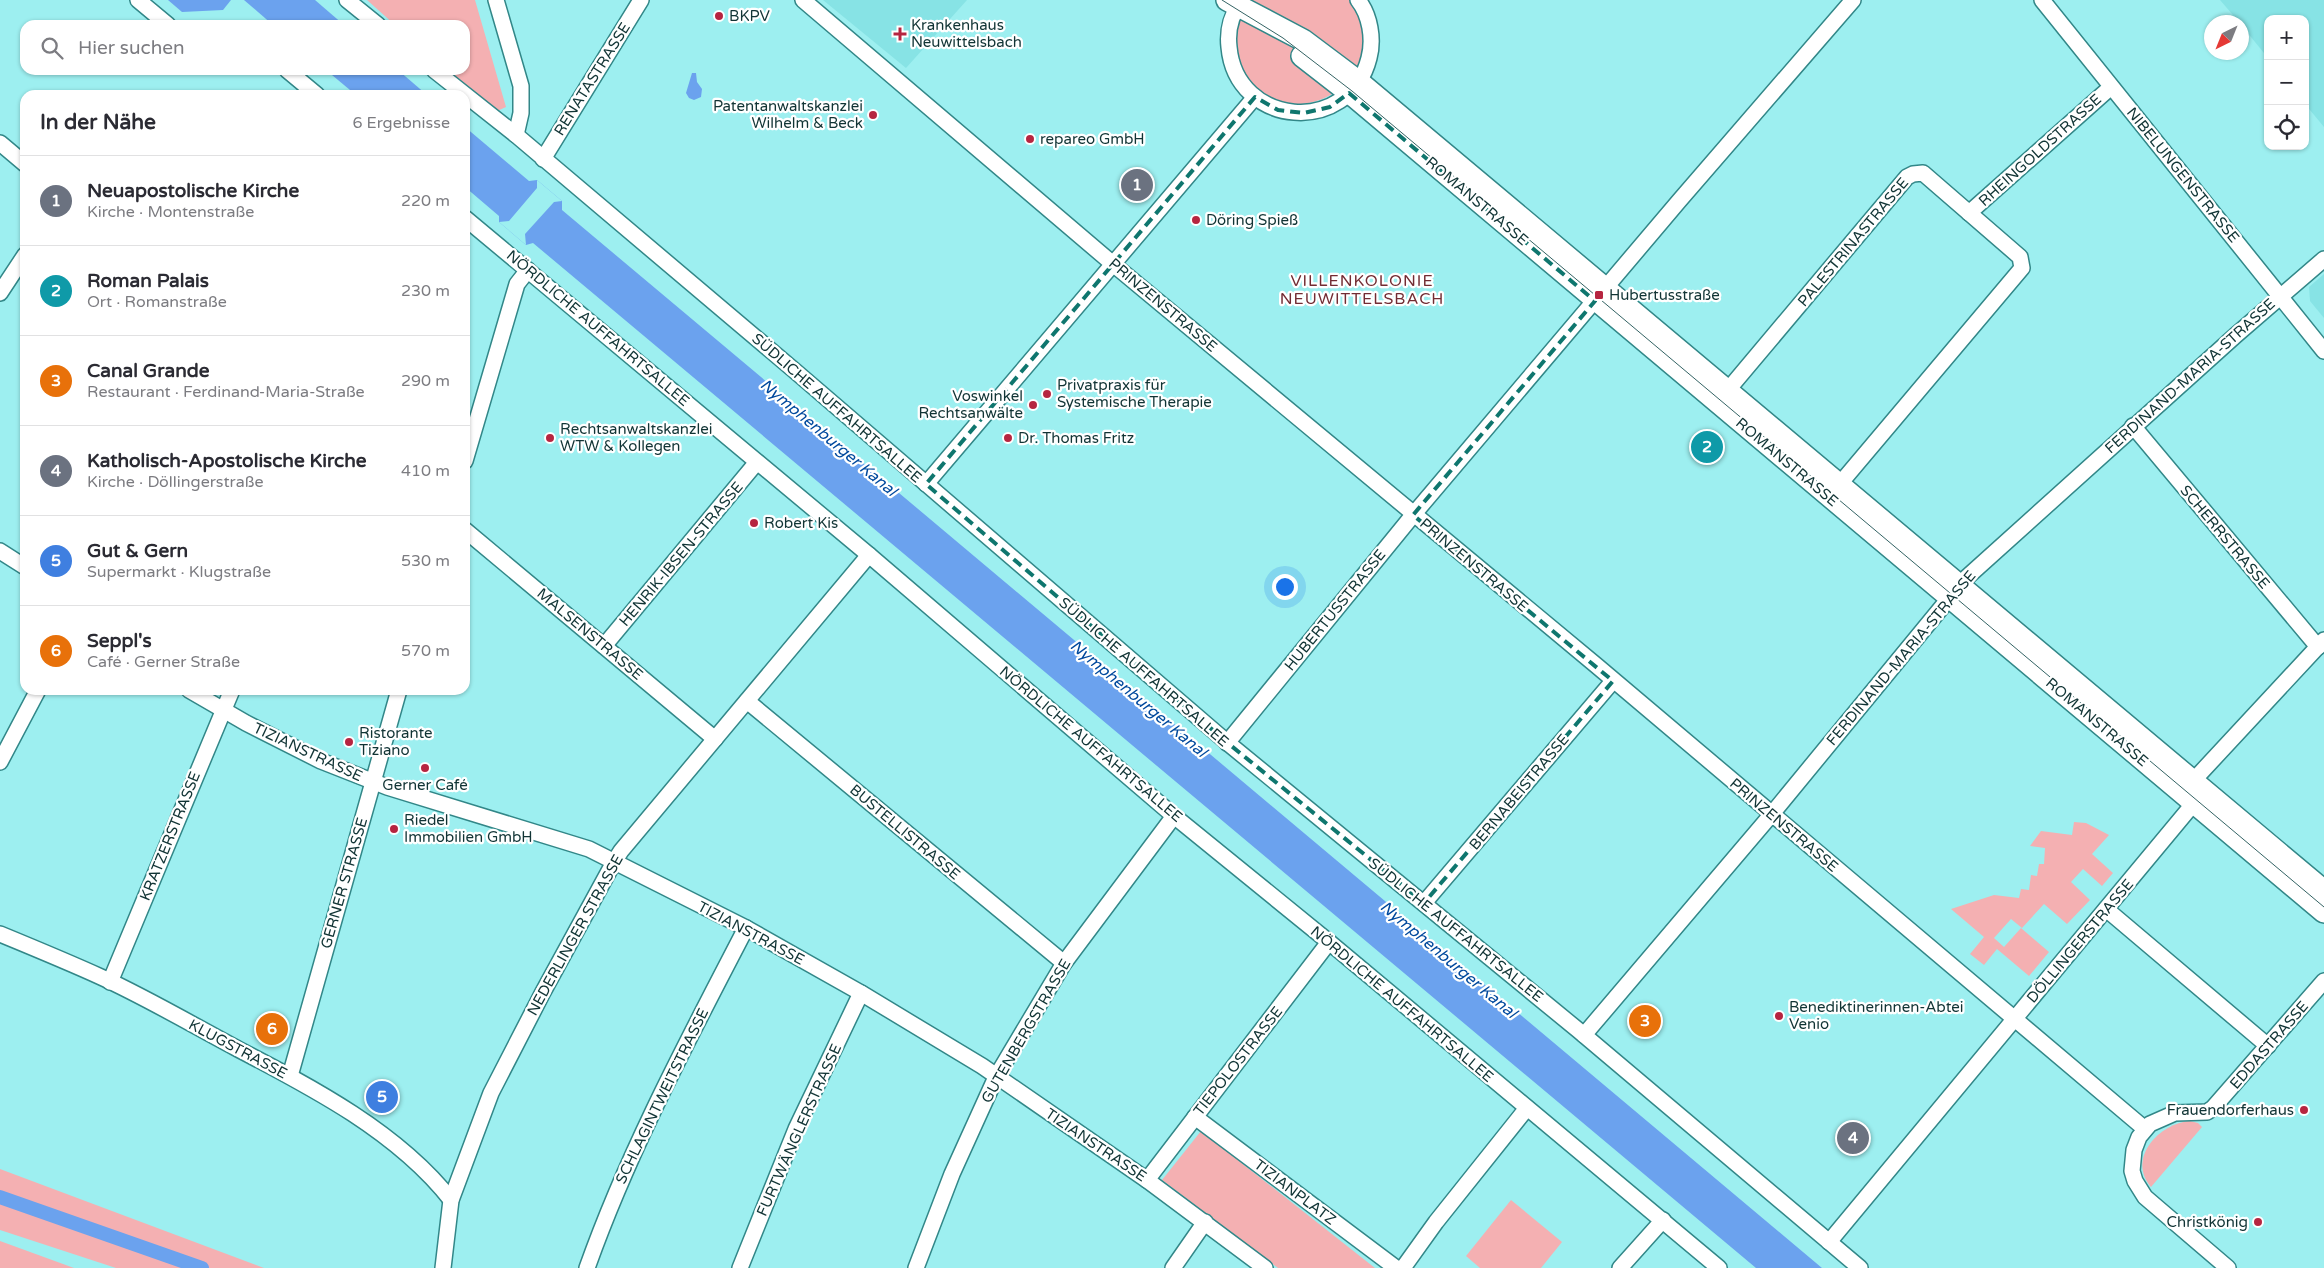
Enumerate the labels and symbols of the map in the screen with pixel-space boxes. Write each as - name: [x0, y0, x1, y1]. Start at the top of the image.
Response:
- place label: BKPV: [729, 7, 771, 25]
- marker: BKPV: [713, 10, 725, 22]
- north arrow: [2204, 15, 2249, 60]
- place label: Krankenhaus Neuwittelsbach: [911, 16, 1022, 51]
- street label: RENATASTRASSE: [550, 19, 634, 139]
- marker: Krankenhaus Neuwittelsbach: [893, 27, 907, 41]
- street label: RHEINGOLDSTRASSE: [1975, 90, 2105, 210]
- place label: Patentanwaltskanzlei Wilhelm & Beck: [713, 97, 863, 132]
- street label: NIBELUNGENSTRASSE: [2123, 104, 2243, 246]
- marker: Patentanwaltskanzlei Wilhelm & Beck: [867, 109, 879, 121]
- place label: repareo GmbH: [1040, 130, 1145, 148]
- marker: repareo GmbH: [1024, 133, 1036, 145]
- street label: ROMANSTRASSE: [1422, 153, 1532, 249]
- pin: 1: [1121, 166, 1153, 204]
- street label: PALESTRINASTRASSE: [1794, 174, 1912, 310]
- place label: Döring Spieß: [1206, 211, 1298, 229]
- marker: Döring Spieß: [1190, 214, 1202, 226]
- street label: NÖRDLICHE AUFFAHRTSALLEE: [503, 246, 693, 410]
- street label: PRINZENSTRASSE: [1105, 254, 1221, 356]
- district label: VILLENKOLONIE NEUWITTELSBACH: [1280, 271, 1444, 309]
- place label: Hubertusstraße: [1609, 286, 1720, 304]
- marker: Hubertusstraße: [1593, 289, 1605, 301]
- street label: FERDINAND-MARIA-STRASSE: [2101, 295, 2279, 457]
- street label: SÜDLICHE AUFFAHRTSALLEE: [748, 329, 926, 487]
- water label: Nymphenburger Kanal: [756, 375, 902, 502]
- place label: Privatpraxis für Systemische Therapie: [1057, 376, 1212, 411]
- place label: Voswinkel Rechtsanwälte: [918, 387, 1023, 422]
- marker: Privatpraxis für Systemische Therapie: [1041, 388, 1053, 400]
- marker: Voswinkel Rechtsanwälte: [1027, 399, 1039, 411]
- street label: ROMANSTRASSE: [1732, 414, 1842, 510]
- place label: Rechtsanwaltskanzlei WTW & Kollegen: [560, 420, 712, 455]
- pin: 2: [1691, 428, 1723, 466]
- place label: Dr. Thomas Fritz: [1018, 429, 1134, 447]
- marker: Rechtsanwaltskanzlei WTW & Kollegen: [544, 432, 556, 444]
- marker: Dr. Thomas Fritz: [1002, 432, 1014, 444]
- street label: HENRIK-IBSEN-STRASSE: [615, 478, 747, 630]
- street label: SCHERRSTRASSE: [2176, 482, 2274, 592]
- place label: Robert Kis: [764, 514, 838, 532]
- street label: PRINZENSTRASSE: [1416, 514, 1532, 616]
- marker: Robert Kis: [748, 517, 760, 529]
- street label: HUBERTUSSTRASSE: [1281, 546, 1389, 674]
- street label: FERDINAND-MARIA-STRASSE: [1823, 567, 1979, 749]
- your location: [1272, 574, 1298, 600]
- street label: MALSENSTRASSE: [533, 584, 647, 684]
- street label: SÜDLICHE AUFFAHRTSALLEE: [1055, 593, 1233, 751]
- water label: Nymphenburger Kanal: [1066, 636, 1212, 763]
- street label: NÖRDLICHE AUFFAHRTSALLEE: [996, 662, 1186, 826]
- street label: ROMANSTRASSE: [2042, 674, 2152, 770]
- street label: TIZIANSTRASSE: [251, 719, 365, 785]
- place label: Ristorante Tiziano: [359, 724, 433, 759]
- street label: BERNABEISTRASSE: [1465, 730, 1573, 854]
- marker: Ristorante Tiziano: [343, 736, 355, 748]
- marker: Gerner Café: [419, 762, 431, 774]
- street label: KRATZERSTRASSE: [136, 769, 204, 903]
- street label: PRINZENSTRASSE: [1726, 774, 1842, 876]
- place label: Gerner Café: [382, 776, 468, 794]
- street label: BUSTELLISTRASSE: [846, 781, 964, 883]
- place label: Riedel Immobilien GmbH: [404, 811, 533, 846]
- street label: GERNER STRASSE: [317, 815, 371, 951]
- marker: Riedel Immobilien GmbH: [388, 823, 400, 835]
- street label: NEDERLINGER STRASSE: [523, 851, 627, 1019]
- street label: SÜDLICHE AUFFAHRTSALLEE: [1365, 854, 1547, 1006]
- street label: DÖLLINGERSTRASSE: [2023, 875, 2137, 1007]
- street label: TIZIANSTRASSE: [695, 897, 807, 969]
- water label: Nymphenburger Kanal: [1376, 897, 1522, 1024]
- street label: NÖRDLICHE AUFFAHRTSALLEE: [1307, 922, 1497, 1086]
- street label: GUTENBERGSTRASSE: [977, 956, 1075, 1106]
- street label: EDDASTRASSE: [2226, 997, 2312, 1093]
- place label: Benediktinerinnen-Abtei Venio: [1789, 998, 1964, 1033]
- pin: 3: [1629, 1002, 1661, 1040]
- street label: TIEPOLOSTRASSE: [1190, 1003, 1286, 1119]
- street label: SCHLAGINTWEITSTRASSE: [612, 1005, 712, 1187]
- pin: 6: [256, 1010, 288, 1048]
- marker: Benediktinerinnen-Abtei Venio: [1773, 1010, 1785, 1022]
- street label: KLUGSTRASSE: [186, 1016, 290, 1082]
- street label: FURTWÄNGLERSTRASSE: [753, 1041, 845, 1219]
- pin: 5: [366, 1078, 398, 1116]
- place label: Frauendorferhaus: [2167, 1101, 2294, 1119]
- street label: TIZIANSTRASSE: [1042, 1104, 1150, 1186]
- marker: Frauendorferhaus: [2298, 1104, 2310, 1116]
- pin: 4: [1837, 1119, 1869, 1157]
- street label: TIZIANPLATZ: [1250, 1155, 1340, 1229]
- place label: Christkönig: [2167, 1213, 2248, 1231]
- marker: Christkönig: [2252, 1216, 2264, 1228]

